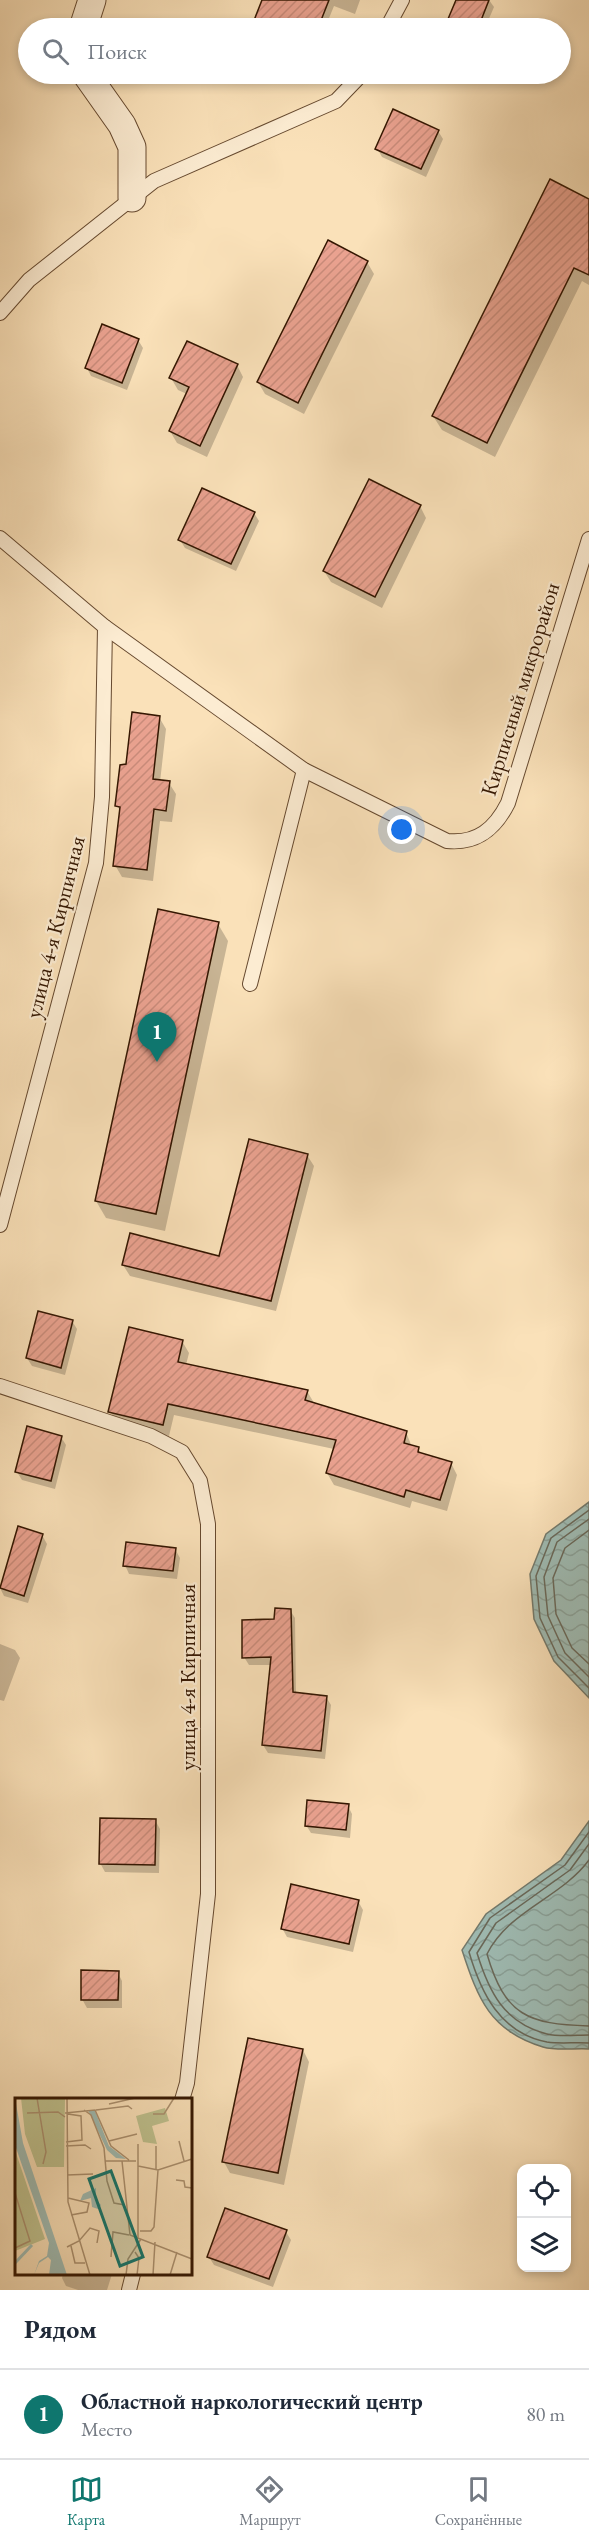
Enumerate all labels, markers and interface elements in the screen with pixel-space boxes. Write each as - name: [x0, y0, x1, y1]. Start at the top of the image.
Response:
- search box: [18, 18, 571, 84]
- icon: search: [39, 35, 72, 68]
- text: Поиск: [87, 37, 147, 66]
- street label: Кирписный микрорайон: [474, 579, 566, 799]
- your location: [387, 815, 416, 844]
- street label: улица 4-я Кирпичная: [18, 833, 92, 1021]
- pin: 1: [138, 1012, 176, 1062]
- street label: улица 4-я Кирпичная: [173, 1583, 202, 1770]
- inset map: [15, 2098, 192, 2275]
- map controls: [517, 2164, 571, 2272]
- button: locate: [517, 2164, 571, 2218]
- button: layers: [517, 2218, 571, 2272]
- text: Рядом: [24, 2312, 97, 2346]
- text: Областной наркологический центр: [81, 2387, 423, 2416]
- text: 1: [38, 2401, 49, 2427]
- text: 80 m: [526, 2401, 565, 2427]
- text: Место: [81, 2416, 132, 2442]
- tab: Карта: [67, 2473, 105, 2530]
- tab: Маршрут: [239, 2473, 301, 2530]
- tab: Сохранённые: [435, 2473, 522, 2530]

